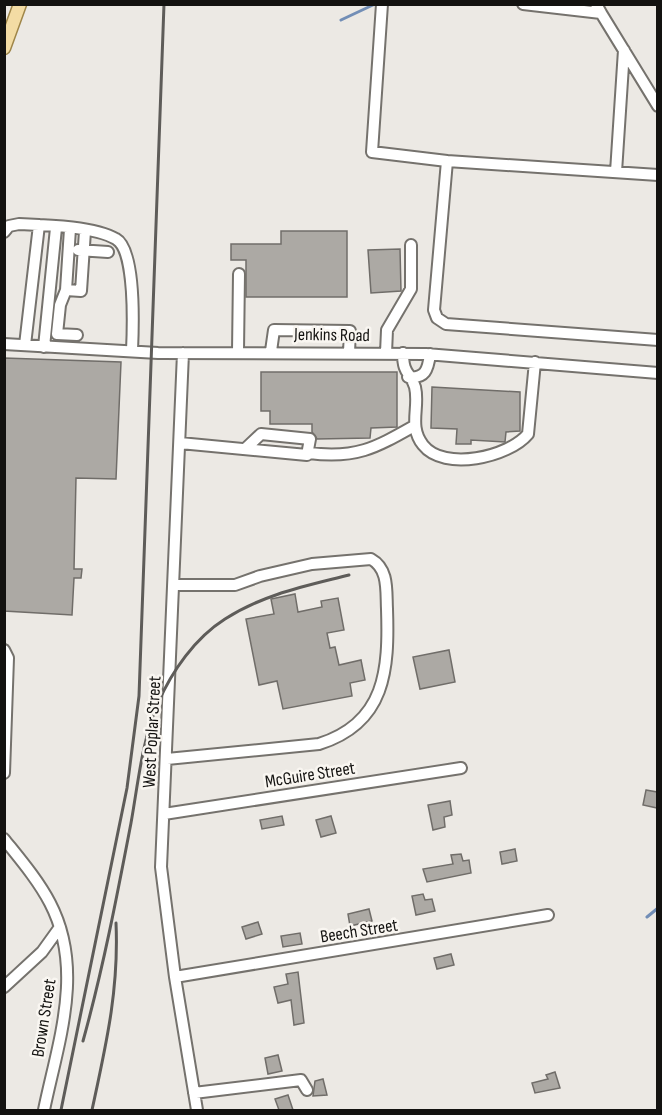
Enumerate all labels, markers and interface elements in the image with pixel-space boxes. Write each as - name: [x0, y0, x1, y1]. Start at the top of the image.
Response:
- street label: Jenkins Road: [293, 324, 370, 346]
- street label: West Poplar Street: [139, 675, 165, 789]
- street label: McGuire Street: [264, 757, 357, 792]
- street label: Beech Street: [319, 914, 400, 947]
- street label: Brown Street: [27, 977, 61, 1059]

